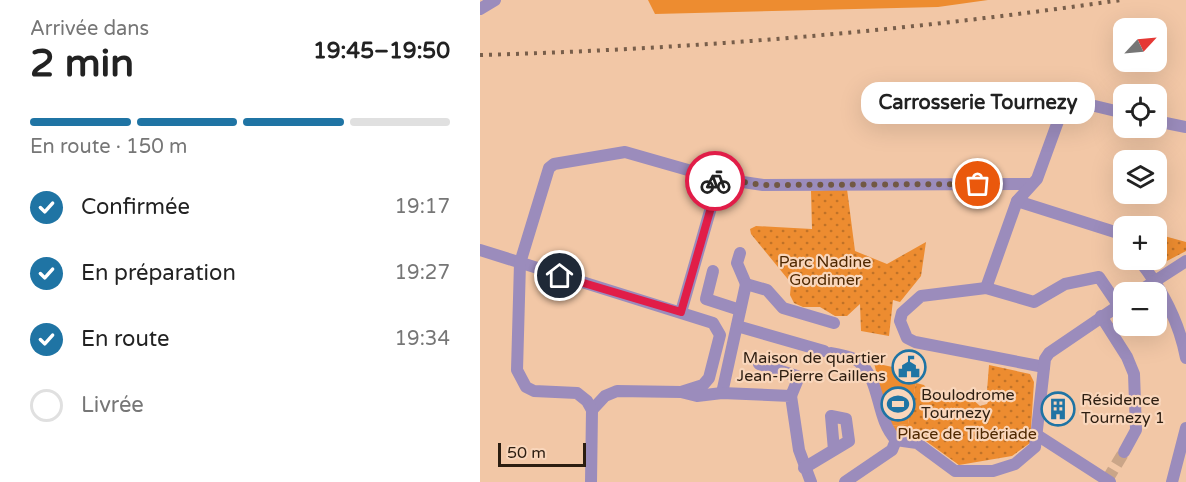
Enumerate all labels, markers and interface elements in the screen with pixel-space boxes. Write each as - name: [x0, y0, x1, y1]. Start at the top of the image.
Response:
- text: Arrivée dans: [30, 17, 149, 41]
- north arrow: [1113, 18, 1167, 72]
- map controls: [1113, 18, 1167, 336]
- text: 19:45–19:50: [313, 38, 450, 64]
- text: 2 min: [30, 40, 134, 87]
- callout: Carrosserie Tournezy: [861, 82, 1095, 124]
- button: locate: [1113, 84, 1167, 138]
- text: Carrosserie Tournezy: [878, 91, 1078, 115]
- text: En route · 150 m: [30, 135, 187, 159]
- button: layers: [1113, 150, 1167, 204]
- courier: [685, 151, 745, 211]
- pin: [952, 158, 1003, 209]
- icon: bike: [699, 165, 732, 198]
- icon: bag: [961, 167, 994, 200]
- icon: check: [30, 191, 63, 224]
- text: Confirmée: [81, 194, 190, 220]
- text: 19:17: [395, 195, 450, 219]
- button: +: [1113, 216, 1167, 270]
- pin: [534, 250, 585, 301]
- park label: Parc Nadine Gordimer: [779, 252, 871, 290]
- icon: check: [30, 257, 63, 290]
- icon: home: [543, 259, 576, 292]
- text: En préparation: [81, 260, 236, 286]
- text: 19:27: [395, 261, 450, 285]
- button: −: [1113, 282, 1167, 336]
- icon: check: [30, 323, 63, 356]
- text: En route: [81, 326, 170, 352]
- text: 19:34: [395, 327, 450, 351]
- place label: Maison de quartier Jean-Pierre Caillens: [737, 348, 887, 386]
- public building icon: Maison de quartier Jean-Pierre Caillens: [891, 349, 927, 385]
- place label: Boulodrome Tournezy: [921, 385, 1015, 423]
- sports icon: Boulodrome Tournezy: [880, 386, 916, 422]
- place label: Résidence Tournezy 1: [1081, 390, 1165, 428]
- building icon: Résidence Tournezy 1: [1040, 391, 1076, 427]
- text: Livrée: [81, 392, 144, 418]
- park label: Place de Tibériade: [897, 424, 1037, 444]
- scale bar: [498, 440, 586, 468]
- text: 50 m: [507, 443, 546, 463]

